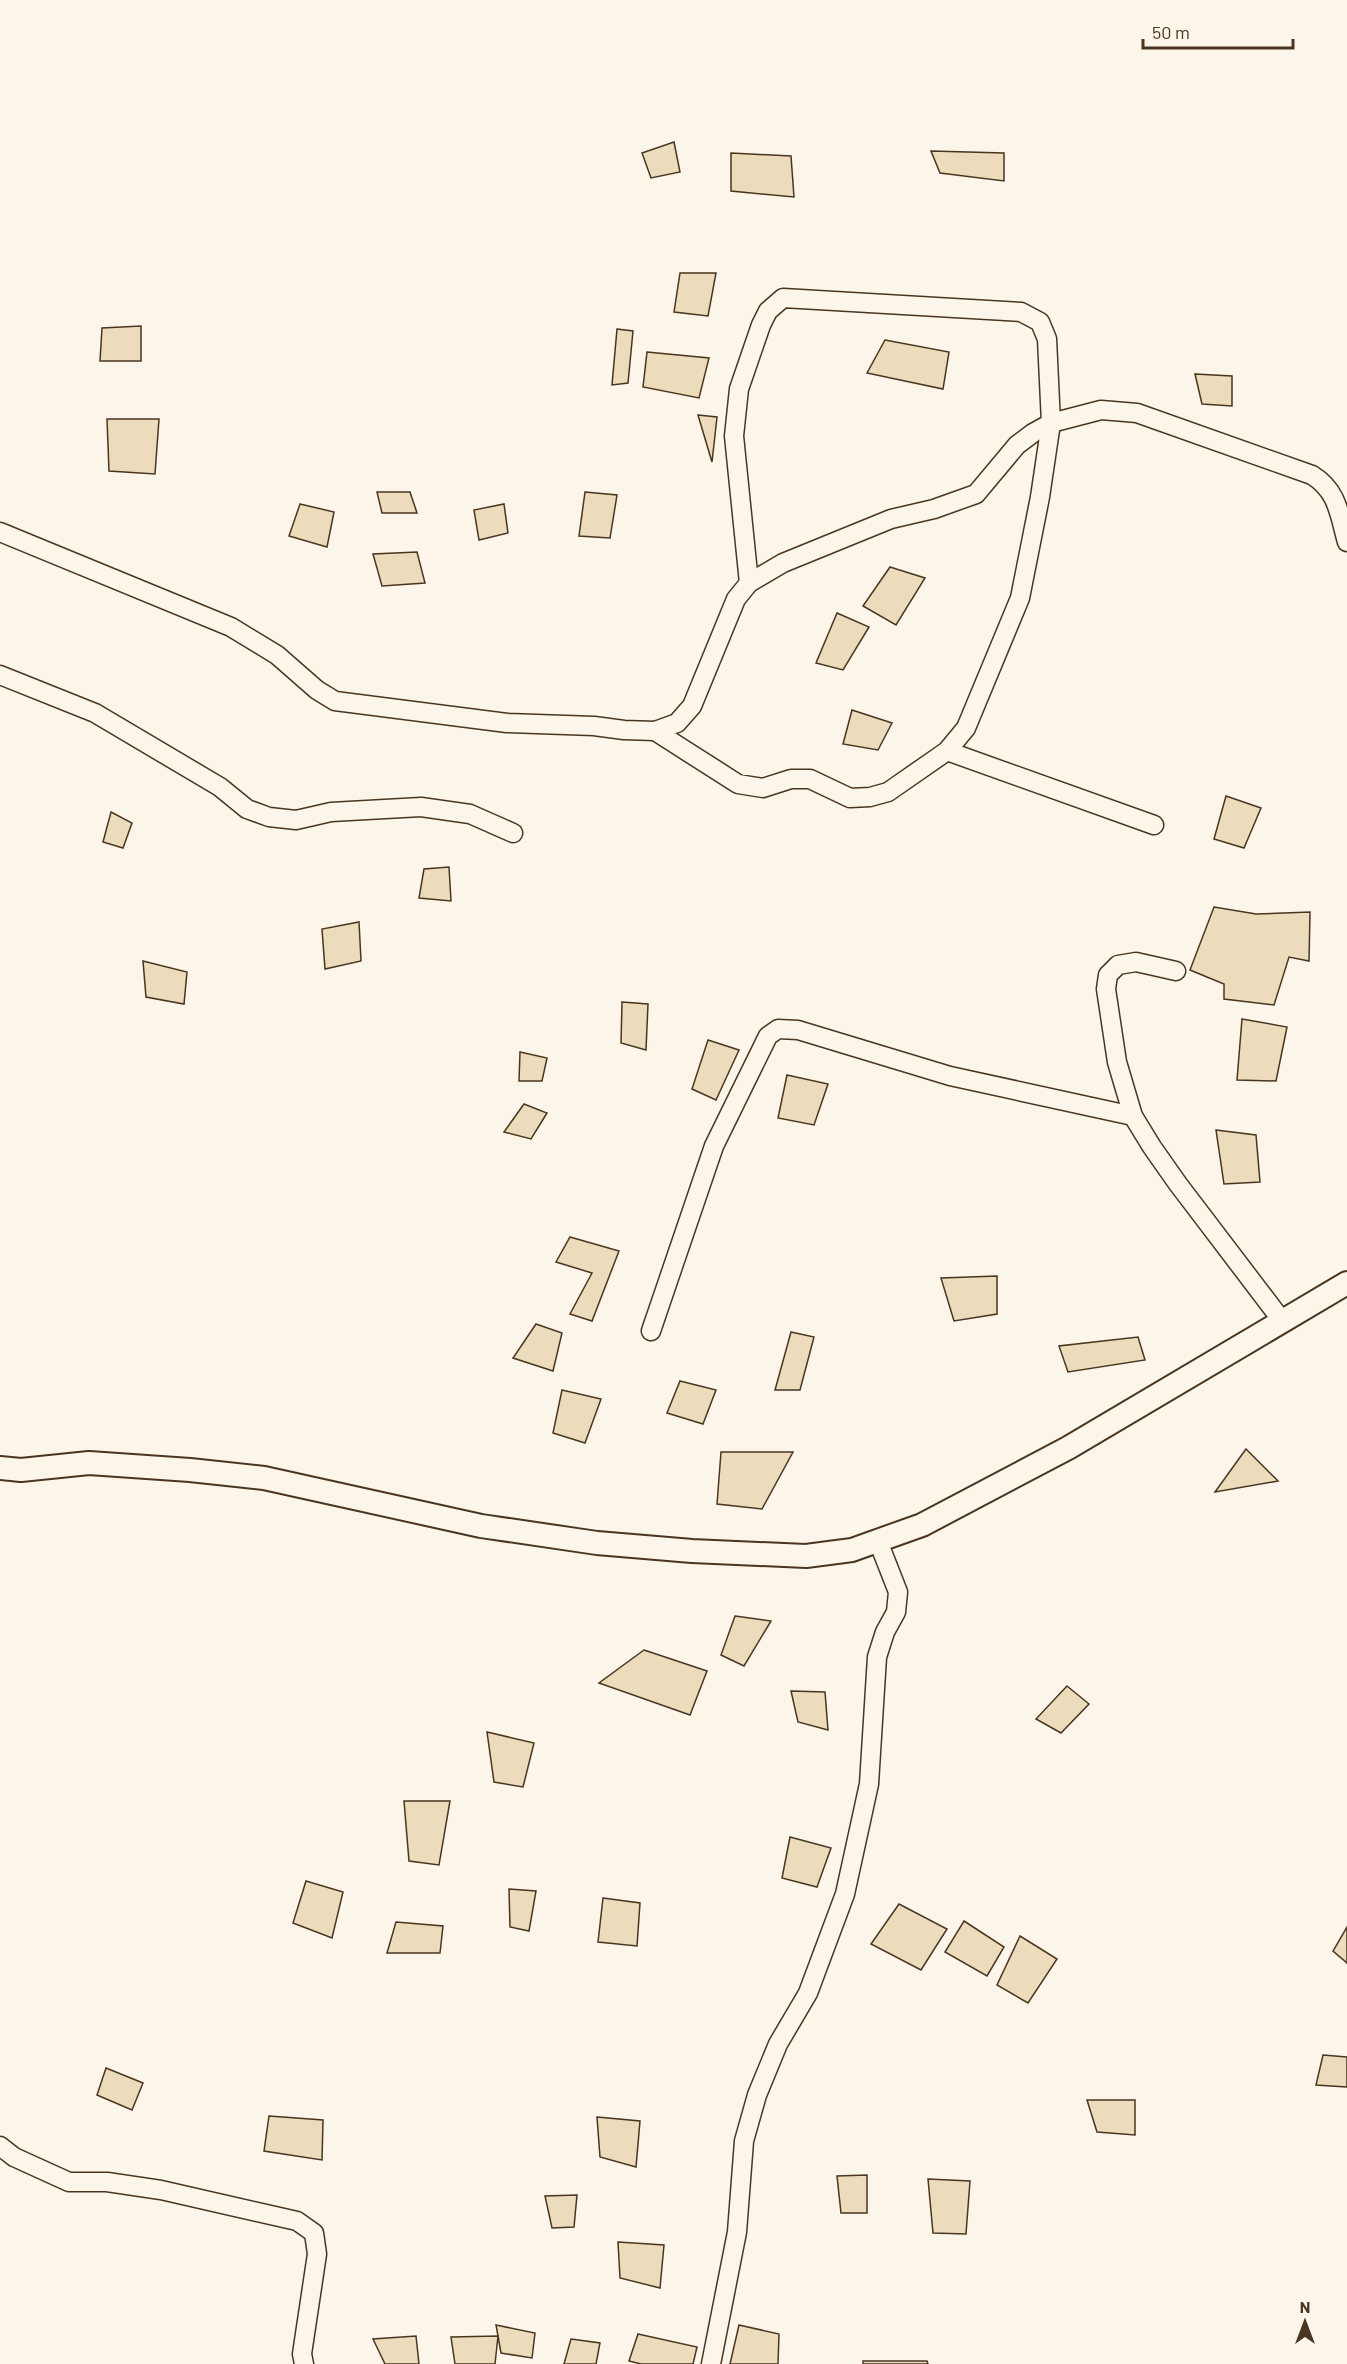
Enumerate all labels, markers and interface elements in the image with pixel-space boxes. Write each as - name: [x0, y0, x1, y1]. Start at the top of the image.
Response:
- scale bar: [1143, 12, 1293, 50]
- text: 50 m: [1152, 21, 1190, 43]
- north arrow: [1275, 2292, 1335, 2352]
- text: N: [1300, 2297, 1310, 2316]

